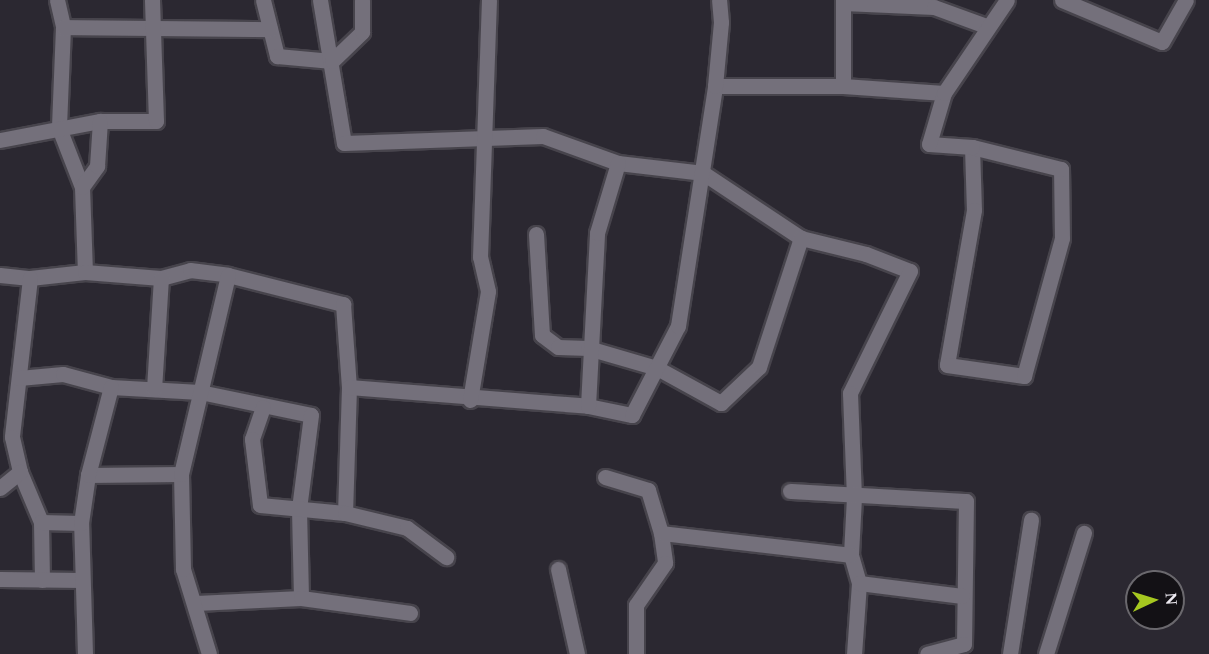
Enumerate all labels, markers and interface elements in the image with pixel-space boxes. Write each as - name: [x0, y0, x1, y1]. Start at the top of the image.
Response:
- north arrow: [1125, 570, 1185, 630]
- text: N: [1159, 592, 1183, 606]

